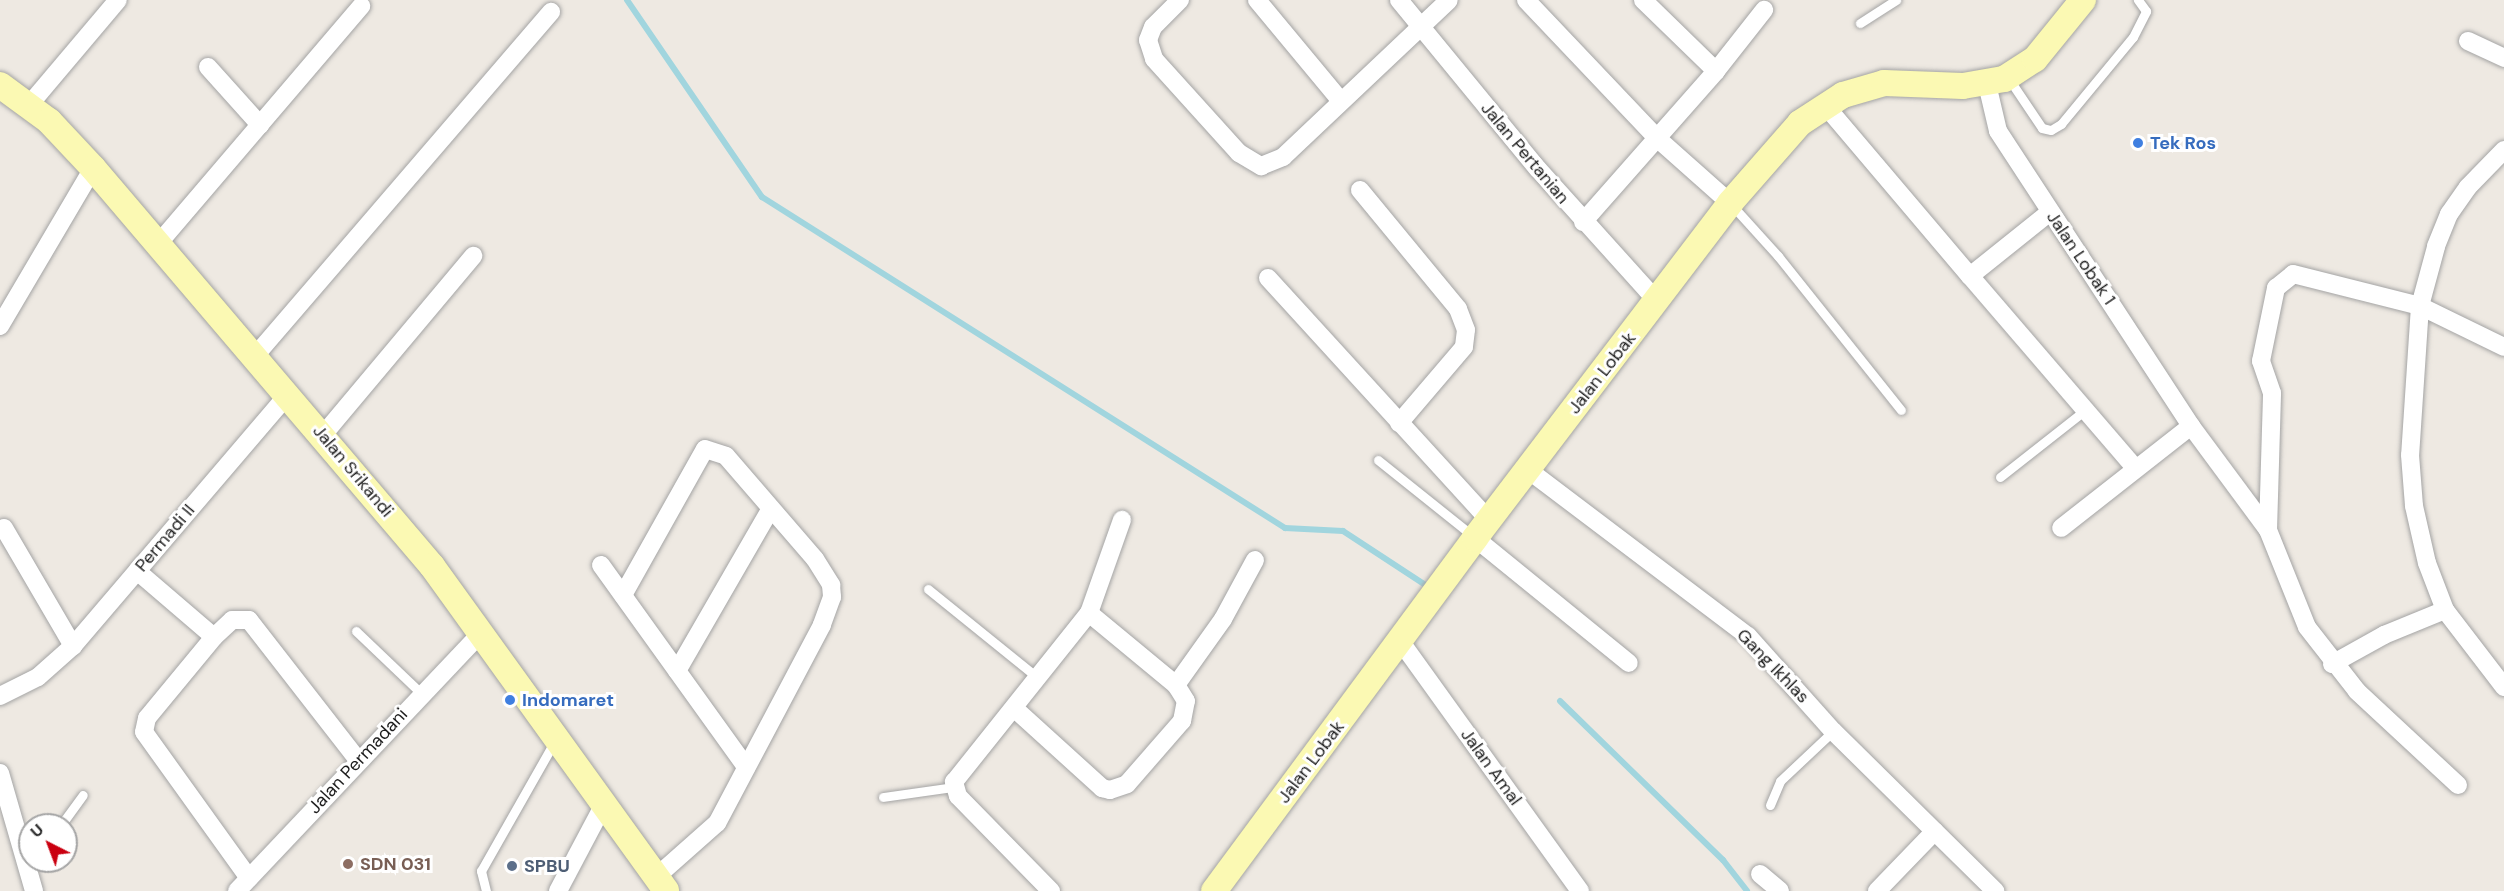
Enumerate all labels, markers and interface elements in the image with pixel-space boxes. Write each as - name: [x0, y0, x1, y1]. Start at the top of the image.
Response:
- street label: Jalan Pertanian: [1476, 98, 1574, 208]
- place label: Tek Ros: [2150, 132, 2216, 154]
- marker: Tek Ros: [2131, 136, 2145, 150]
- street label: Jalan Lobak 1: [2042, 207, 2120, 309]
- street label: Jalan Lobak: [1563, 328, 1641, 418]
- street label: Jalan Srikandi: [308, 420, 398, 522]
- street label: Permadi II: [131, 500, 199, 576]
- street label: Gang Ikhlas: [1732, 624, 1814, 708]
- place label: Indomaret: [522, 689, 614, 711]
- marker: Indomaret: [503, 693, 517, 707]
- street label: Jalan Permadani: [304, 704, 412, 818]
- street label: Jalan Lobak: [1273, 717, 1349, 807]
- street label: Jalan Amal: [1456, 724, 1526, 810]
- north arrow: [18, 813, 78, 873]
- text: U: [26, 819, 48, 842]
- place label: SDN 031: [360, 853, 431, 875]
- place label: SPBU: [524, 855, 570, 877]
- marker: SDN 031: [341, 857, 355, 871]
- marker: SPBU: [505, 859, 519, 873]

